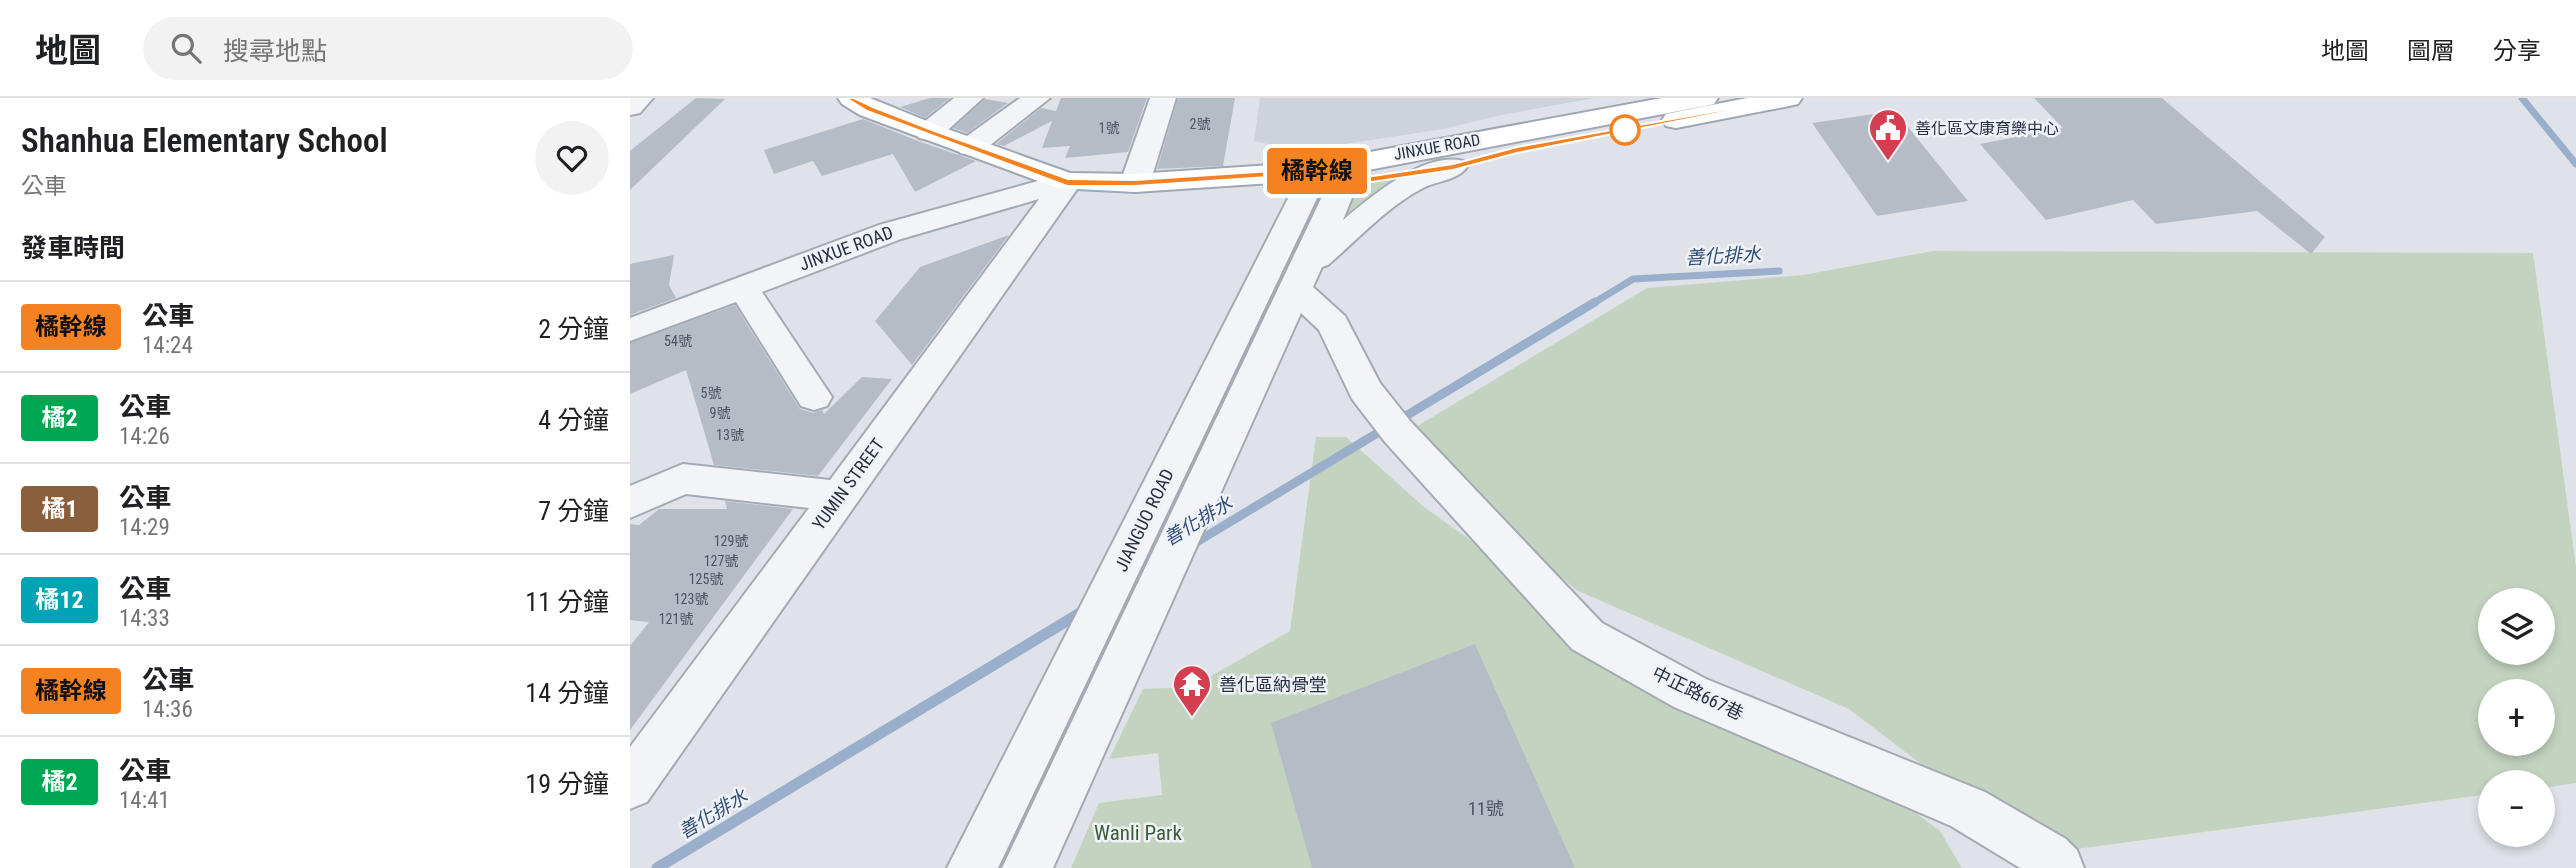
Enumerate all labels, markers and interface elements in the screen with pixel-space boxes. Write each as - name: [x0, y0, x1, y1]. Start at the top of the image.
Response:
- search box: [143, 17, 633, 80]
- icon: search: [167, 29, 205, 67]
- text: 地圖: [35, 31, 101, 70]
- text: 搜尋地點: [223, 36, 327, 66]
- text: 地圖: [2321, 37, 2369, 65]
- text: 圖層: [2407, 37, 2455, 65]
- text: 分享: [2493, 37, 2541, 65]
- public building icon: 善化區文康育樂中心: [1867, 107, 1909, 162]
- unlabelled marker: [1610, 115, 1640, 145]
- house number: 2號: [1190, 116, 1210, 132]
- place label: 善化區文康育樂中心: [1915, 119, 2059, 138]
- house number: 1號: [1099, 120, 1119, 136]
- text: Shanhua Elementary School: [21, 121, 388, 160]
- button: heart: [535, 121, 609, 195]
- street label: JINXUE ROAD: [1392, 130, 1482, 164]
- line badge: 橘幹線: [1277, 148, 1357, 194]
- text: 橘幹線: [1281, 157, 1353, 185]
- text: 公車: [21, 173, 67, 200]
- street label: JINXUE ROAD: [796, 221, 896, 275]
- text: 發車時間: [21, 233, 125, 263]
- water label: 善化排水: [1684, 242, 1763, 269]
- text: 公車: [142, 301, 194, 331]
- text: 橘幹線: [35, 313, 107, 341]
- text: 2 分鐘: [538, 314, 609, 344]
- text: 14:24: [142, 332, 193, 359]
- house number: 54號: [664, 333, 692, 349]
- house number: 5號: [701, 385, 721, 401]
- text: 公車: [119, 392, 171, 422]
- text: 橘2: [41, 404, 78, 432]
- text: 4 分鐘: [538, 405, 609, 435]
- house number: 9號: [710, 405, 730, 421]
- text: 14:26: [119, 423, 170, 450]
- house number: 13號: [716, 427, 744, 443]
- street label: YUMIN STREET: [808, 434, 888, 534]
- street label: JIANGUO ROAD: [1110, 465, 1178, 575]
- text: 公車: [119, 483, 171, 513]
- water label: 善化排水: [1159, 491, 1237, 550]
- text: 橘1: [41, 495, 78, 523]
- text: 7 分鐘: [538, 496, 609, 526]
- text: 14:29: [119, 514, 170, 541]
- house number: 129號: [714, 533, 748, 549]
- house number: 127號: [704, 553, 738, 569]
- house number: 125號: [689, 571, 723, 587]
- text: 公車: [119, 574, 171, 604]
- text: 橘12: [35, 586, 84, 614]
- text: 11 分鐘: [525, 587, 609, 617]
- map controls: [2478, 588, 2555, 847]
- button: layers: [2478, 588, 2555, 665]
- house number: 123號: [674, 591, 708, 607]
- text: 14:33: [119, 605, 170, 632]
- house number: 121號: [659, 611, 693, 627]
- street label: 中正路667巷: [1649, 662, 1747, 724]
- temple icon: 善化區納骨堂: [1171, 663, 1213, 718]
- text: 公車: [142, 665, 194, 695]
- place label: 善化區納骨堂: [1219, 674, 1327, 695]
- text: 橘幹線: [35, 677, 107, 705]
- text: 14 分鐘: [525, 678, 609, 708]
- button: +: [2478, 679, 2555, 756]
- text: 14:36: [142, 696, 193, 723]
- text: 公車: [119, 756, 171, 786]
- text: 橘2: [41, 768, 78, 796]
- text: 19 分鐘: [525, 769, 609, 799]
- button: −: [2478, 770, 2555, 847]
- water label: 善化排水: [674, 784, 752, 843]
- text: 14:41: [119, 787, 170, 814]
- house number: 11號: [1468, 798, 1504, 819]
- park label: Wanli Park: [1094, 821, 1182, 845]

